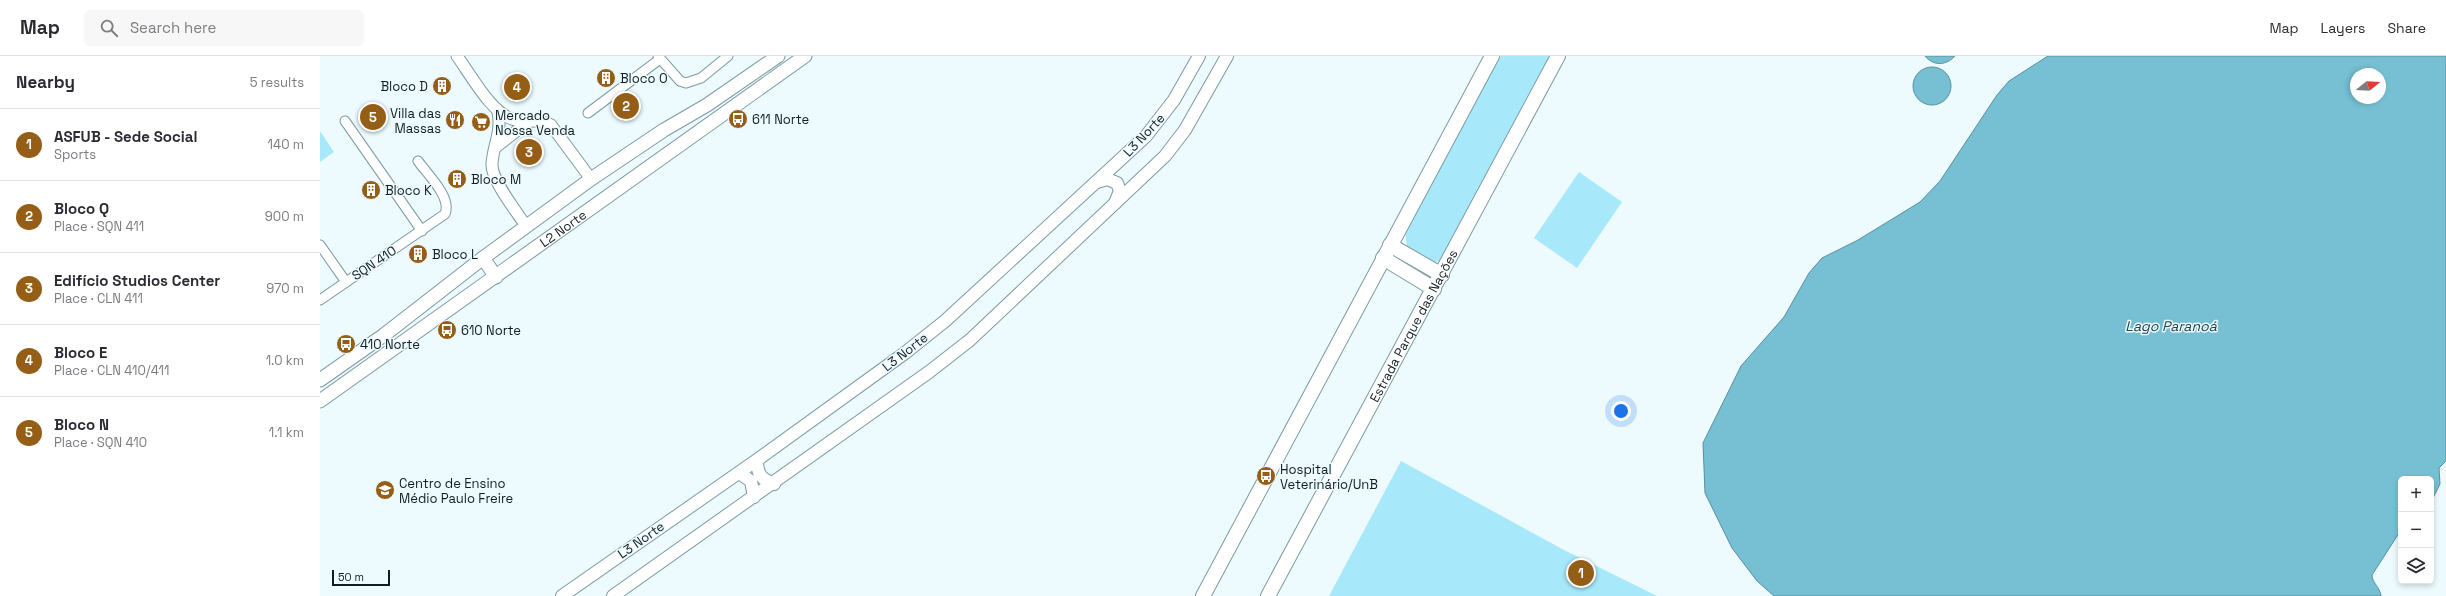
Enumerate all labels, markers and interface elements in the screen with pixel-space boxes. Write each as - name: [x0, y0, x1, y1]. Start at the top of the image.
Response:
- search box: [84, 10, 364, 46]
- text: Map: [20, 15, 60, 40]
- icon: search: [98, 17, 120, 39]
- text: Search here: [130, 18, 216, 37]
- text: Map: [2269, 19, 2299, 37]
- text: Layers: [2321, 19, 2365, 37]
- text: Share: [2387, 19, 2426, 37]
- building icon: Bloco O: [595, 67, 617, 89]
- north arrow: [2350, 68, 2386, 104]
- place label: Bloco O: [620, 70, 668, 87]
- text: Nearby: [16, 71, 75, 93]
- pin: 4: [504, 72, 530, 102]
- text: 5 results: [250, 74, 304, 91]
- building icon: Bloco D: [431, 75, 453, 97]
- place label: Bloco D: [380, 78, 428, 95]
- pin: 2: [613, 91, 639, 121]
- pin: 5: [360, 102, 386, 132]
- place label: Villa das Massas: [390, 105, 441, 137]
- place label: Mercado Nossa Venda: [495, 107, 576, 139]
- bus stop icon: 611 Norte: [727, 108, 749, 130]
- restaurant icon: Villa das Massas: [444, 109, 466, 131]
- street label: L3 Norte: [1120, 110, 1168, 160]
- supermarket icon: Mercado Nossa Venda: [470, 111, 492, 133]
- place label: 611 Norte: [752, 111, 809, 128]
- text: ASFUB - Sede Social: [54, 127, 197, 146]
- text: 1: [26, 136, 32, 153]
- text: 140 m: [268, 136, 304, 153]
- pin: 3: [516, 137, 542, 167]
- text: Sports: [54, 146, 96, 163]
- building icon: Bloco M: [446, 168, 468, 190]
- place label: Bloco M: [471, 171, 521, 188]
- building icon: Bloco K: [360, 179, 382, 201]
- place label: Bloco K: [385, 182, 432, 199]
- text: Bloco Q: [54, 199, 109, 218]
- street label: L2 Norte: [536, 206, 589, 251]
- text: 2: [25, 208, 33, 225]
- text: 900 m: [265, 208, 304, 225]
- text: Place · SQN 411: [54, 218, 144, 235]
- street label: SQN 410: [348, 242, 400, 284]
- building icon: Bloco L: [407, 243, 429, 265]
- place label: Bloco L: [432, 246, 478, 263]
- street label: Estrada Parque das Nações: [1365, 246, 1461, 405]
- text: Edifício Studios Center: [54, 271, 220, 290]
- text: 3: [25, 280, 33, 297]
- text: 970 m: [266, 280, 304, 297]
- text: Place · CLN 411: [54, 290, 143, 307]
- water label: Lago Paranoá: [2125, 317, 2218, 335]
- bus stop icon: 610 Norte: [436, 319, 458, 341]
- place label: 610 Norte: [461, 322, 521, 339]
- street label: L3 Norte: [879, 329, 931, 375]
- bus stop icon: 410 Norte: [335, 333, 357, 355]
- place label: 410 Norte: [360, 336, 420, 353]
- text: Bloco E: [54, 343, 107, 362]
- text: 4: [25, 352, 33, 369]
- text: 1.0 km: [266, 352, 304, 369]
- text: Place · CLN 410/411: [54, 362, 169, 379]
- your location: [1611, 401, 1631, 421]
- text: Bloco N: [54, 415, 109, 434]
- text: 5: [25, 424, 33, 441]
- text: 1.1 km: [269, 424, 304, 441]
- text: Place · SQN 410: [54, 434, 147, 451]
- place label: Hospital Veterinário/UnB: [1280, 461, 1378, 493]
- bus stop icon: Hospital Veterinário/UnB: [1255, 465, 1277, 487]
- place label: Centro de Ensino Médio Paulo Freire: [399, 475, 513, 507]
- map controls: [2398, 476, 2434, 584]
- button: +: [2398, 476, 2434, 512]
- school or university icon: Centro de Ensino Médio Paulo Freire: [374, 479, 396, 501]
- button: −: [2398, 512, 2434, 548]
- street label: L3 Norte: [614, 518, 668, 562]
- button: layers: [2398, 548, 2434, 584]
- pin: 1: [1568, 558, 1594, 588]
- scale bar: [332, 568, 390, 587]
- text: 50 m: [338, 570, 364, 584]

